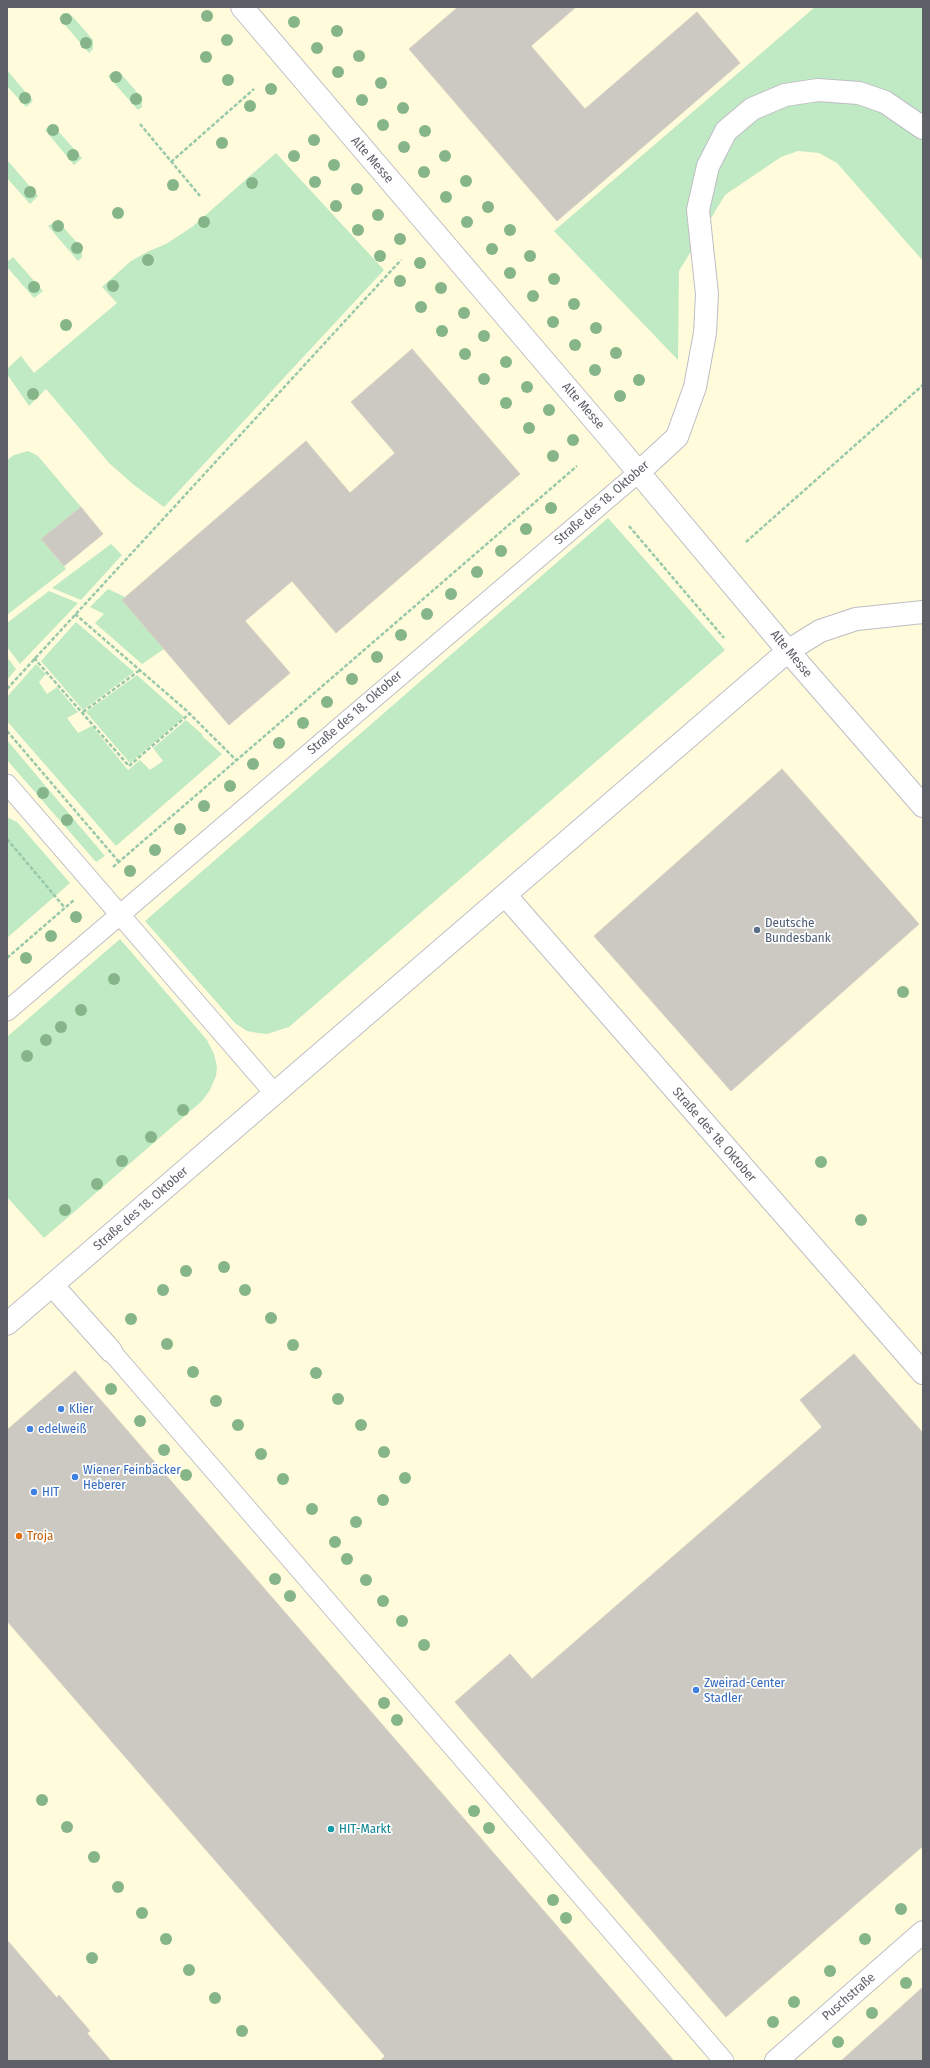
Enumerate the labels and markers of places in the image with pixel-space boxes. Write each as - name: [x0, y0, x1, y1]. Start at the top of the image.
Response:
- place label: Deutsche Bundesbank: [765, 915, 831, 946]
- marker: Deutsche Bundesbank: [752, 925, 762, 935]
- place label: Klier: [69, 1401, 94, 1417]
- marker: Klier: [56, 1404, 66, 1414]
- place label: edelweiß: [38, 1421, 86, 1437]
- marker: edelweiß: [25, 1424, 35, 1434]
- place label: Wiener Feinbäcker Heberer: [83, 1462, 181, 1493]
- marker: Wiener Feinbäcker Heberer: [70, 1472, 80, 1482]
- place label: HIT: [42, 1484, 59, 1500]
- marker: HIT: [29, 1487, 39, 1497]
- place label: Troja: [27, 1528, 53, 1544]
- marker: Troja: [14, 1531, 24, 1541]
- place label: Zweirad-Center Stadler: [704, 1675, 785, 1706]
- marker: Zweirad-Center Stadler: [691, 1685, 701, 1695]
- place label: HIT-Markt: [339, 1821, 391, 1837]
- marker: HIT-Markt: [326, 1824, 336, 1834]

